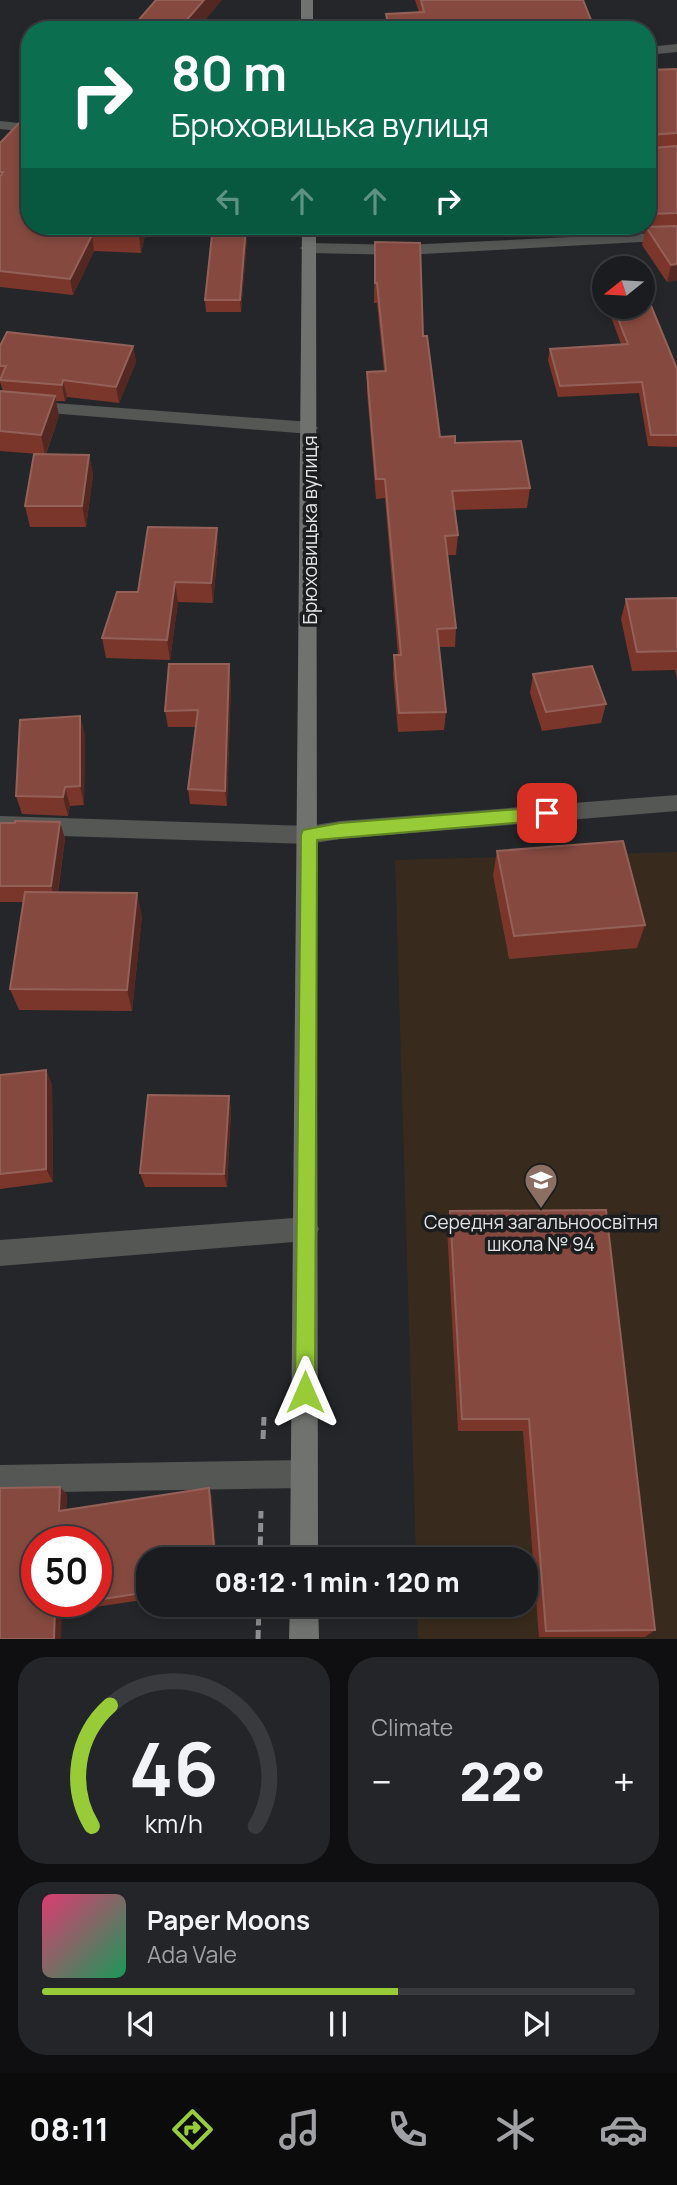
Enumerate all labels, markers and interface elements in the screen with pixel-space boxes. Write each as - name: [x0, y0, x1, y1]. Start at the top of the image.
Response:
- text: 80 m: [171, 39, 287, 106]
- icon: right: [56, 49, 147, 140]
- text: Брюховицька вулиця: [171, 103, 489, 147]
- icon: left: [210, 182, 248, 220]
- icon: ahead: [283, 182, 321, 220]
- icon: ahead: [356, 182, 394, 220]
- icon: right: [429, 182, 467, 220]
- north arrow: [592, 256, 654, 318]
- map controls: [592, 256, 655, 319]
- street label: Брюховицька вулиця: [297, 436, 323, 624]
- pin: [517, 783, 577, 843]
- icon: arrive: [528, 794, 566, 832]
- school or university icon: Середня загальноосвітня школа № 94: [522, 1161, 560, 1210]
- place label: Середня загальноосвітня школа № 94: [424, 1209, 658, 1257]
- position arrow: [268, 1355, 342, 1429]
- speed limit sign: 50: [21, 1526, 112, 1617]
- text: 08:12 · 1 min · 120 m: [215, 1564, 459, 1600]
- text: Climate: [372, 1711, 453, 1743]
- text: 46: [129, 1719, 219, 1819]
- text: 22°: [459, 1746, 546, 1817]
- text: −: [372, 1755, 392, 1807]
- text: +: [613, 1755, 635, 1807]
- text: km/h: [145, 1806, 203, 1841]
- text: Paper Moons: [147, 1902, 310, 1938]
- text: Ada Vale: [147, 1938, 237, 1970]
- icon: previous: [122, 2005, 160, 2043]
- icon: pause: [319, 2005, 357, 2043]
- icon: next: [517, 2005, 555, 2043]
- icon: directions: [168, 2105, 217, 2154]
- icon: music: [275, 2105, 324, 2154]
- icon: phone: [383, 2105, 432, 2154]
- icon: climate: [491, 2105, 540, 2154]
- icon: car: [599, 2105, 648, 2154]
- text: 08:11: [29, 2107, 109, 2151]

